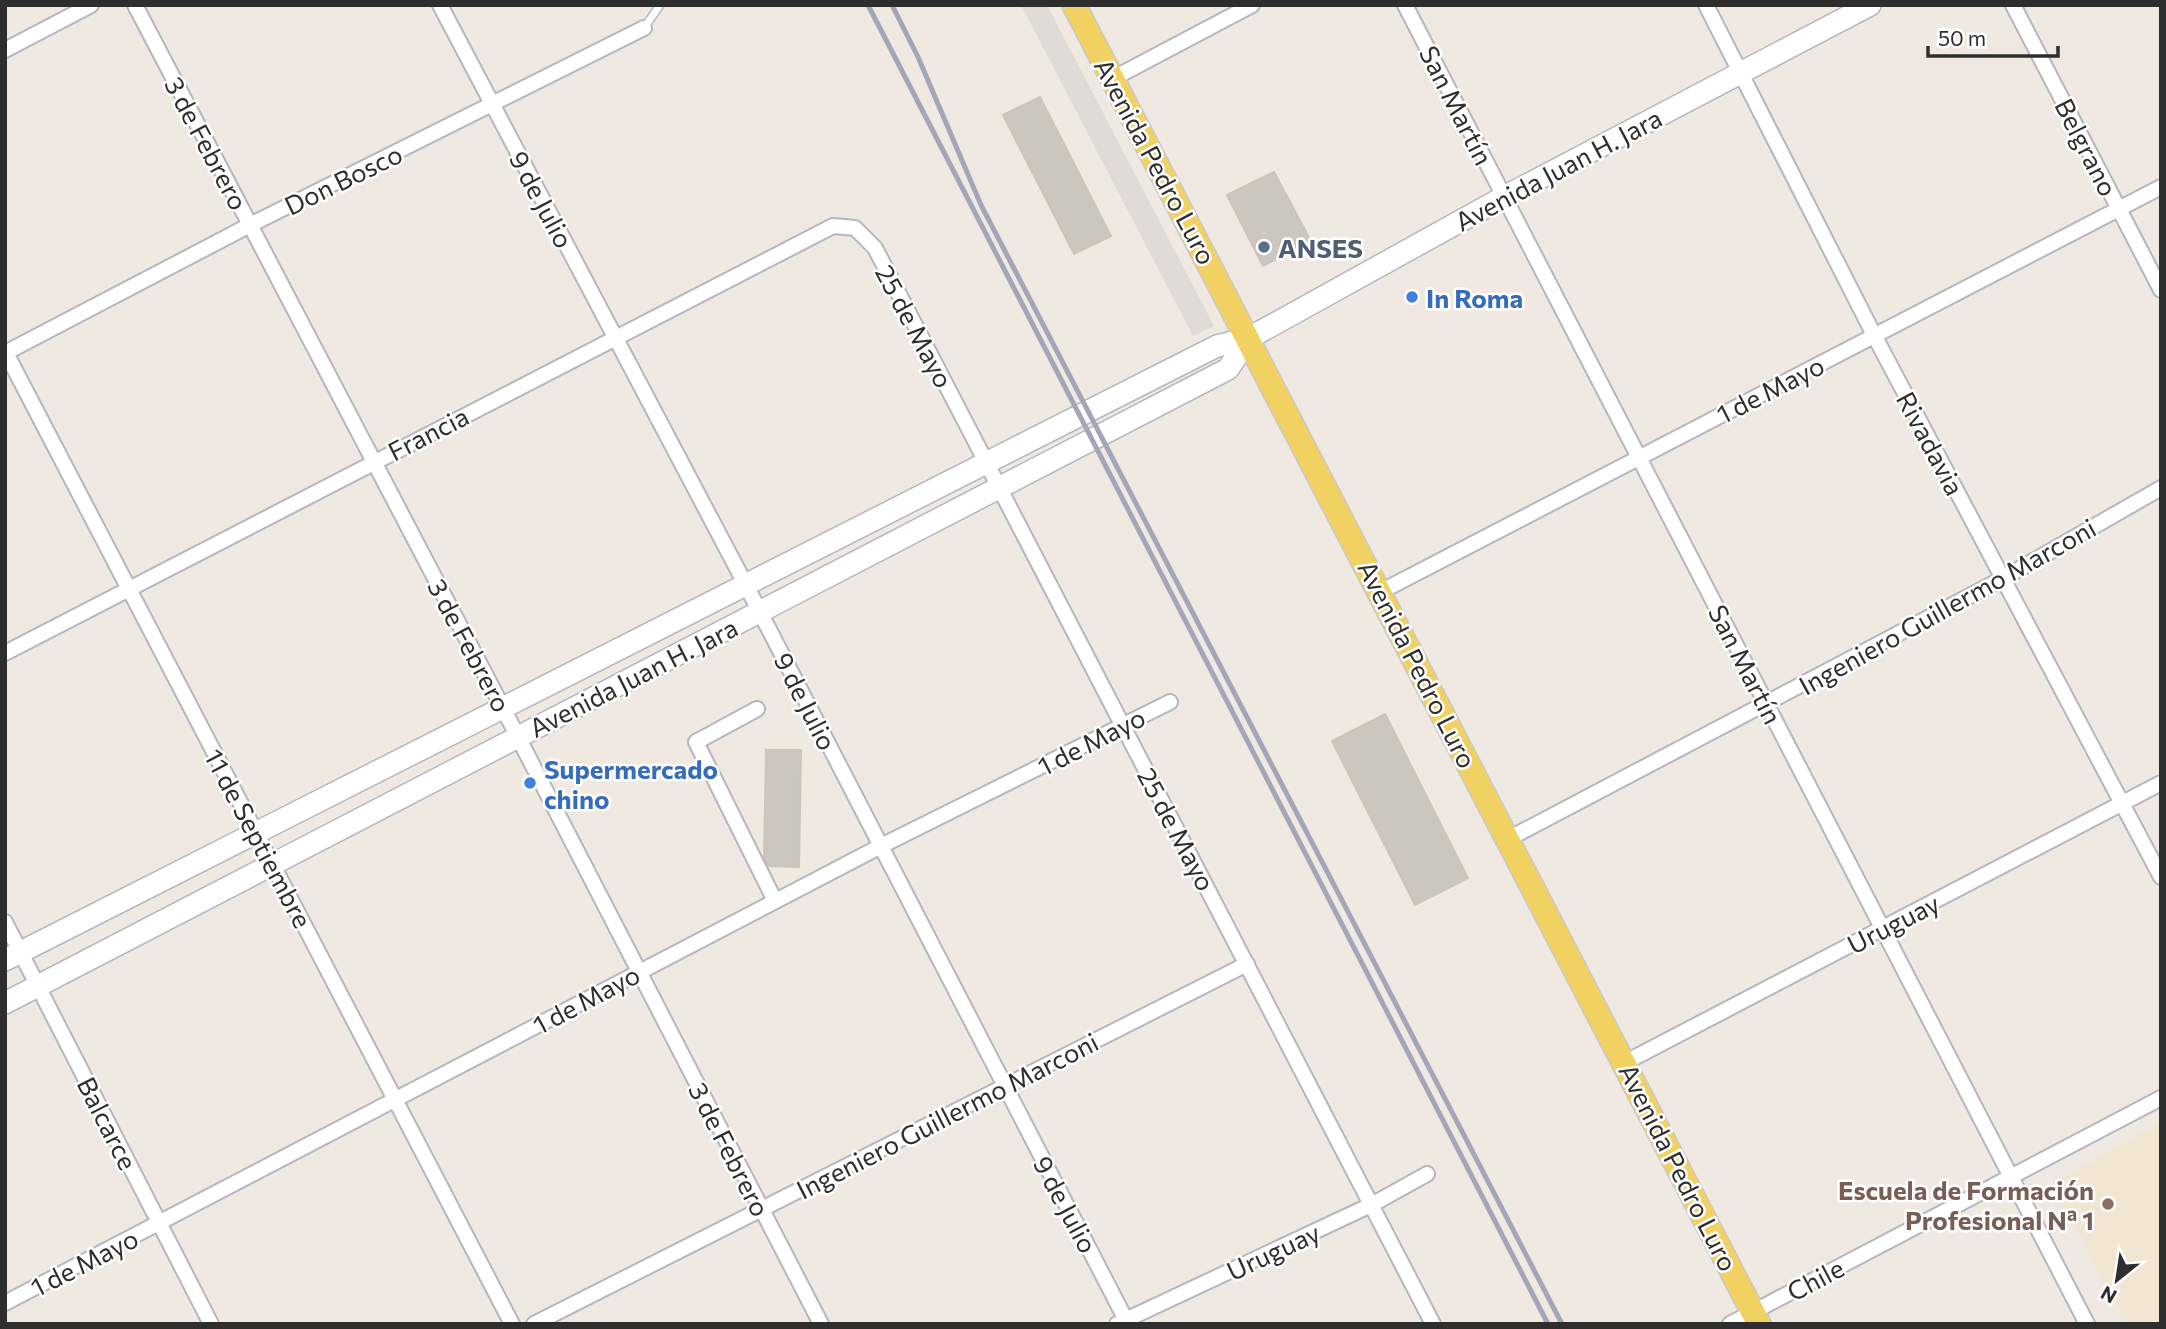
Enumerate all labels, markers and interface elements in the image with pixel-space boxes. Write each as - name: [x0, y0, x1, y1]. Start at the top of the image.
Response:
- scale bar: [1928, 14, 2058, 58]
- text: 50 m: [1938, 25, 1986, 50]
- street label: San Martín: [1414, 40, 1500, 170]
- street label: Avenida Pedro Luro: [1089, 53, 1223, 269]
- street label: 3 de Febrero: [159, 71, 255, 215]
- street label: Belgrano: [2049, 93, 2125, 201]
- street label: Avenida Juan H. Jara: [1449, 101, 1667, 237]
- street label: Don Bosco: [279, 137, 407, 221]
- street label: 9 de Julio: [504, 145, 580, 253]
- place label: ANSES: [1278, 232, 1363, 263]
- marker: ANSES: [1256, 239, 1272, 255]
- street label: 25 de Mayo: [870, 259, 960, 393]
- place label: In Roma: [1426, 282, 1523, 313]
- marker: In Roma: [1404, 289, 1420, 305]
- street label: 1 de Mayo: [1711, 349, 1829, 429]
- street label: Rivadavia: [1891, 386, 1971, 500]
- street label: Francia: [383, 400, 473, 466]
- street label: Ingeniero Guillermo Marconi: [1793, 511, 2101, 701]
- street label: Avenida Pedro Luro: [1352, 555, 1484, 773]
- street label: 3 de Febrero: [422, 573, 518, 717]
- street label: San Martín: [1703, 599, 1789, 729]
- street label: Avenida Juan H. Jara: [524, 611, 742, 743]
- street label: 9 de Julio: [768, 647, 844, 755]
- street label: 1 de Mayo: [1032, 701, 1150, 781]
- street label: 11 de Septiembre: [199, 743, 319, 933]
- place label: Supermercado chino: [544, 753, 718, 814]
- street label: 25 de Mayo: [1132, 762, 1222, 896]
- marker: Supermercado chino: [522, 775, 538, 791]
- street label: Uruguay: [1842, 887, 1944, 959]
- street label: 1 de Mayo: [527, 958, 645, 1040]
- street label: Ingeniero Guillermo Marconi: [791, 1025, 1103, 1205]
- street label: Avenida Pedro Luro: [1613, 1058, 1745, 1276]
- street label: Balcarce: [72, 1071, 144, 1175]
- street label: 3 de Febrero: [683, 1077, 777, 1221]
- street label: 9 de Julio: [1028, 1150, 1104, 1258]
- place label: Escuela de Formación Profesional Nª 1: [1838, 1174, 2094, 1235]
- marker: Escuela de Formación Profesional Nª 1: [2100, 1196, 2116, 1212]
- street label: Uruguay: [1221, 1216, 1325, 1286]
- street label: 1 de Mayo: [25, 1222, 143, 1302]
- north arrow: [2082, 1245, 2152, 1315]
- street label: Chile: [1781, 1251, 1849, 1307]
- text: N: [2096, 1282, 2120, 1309]

